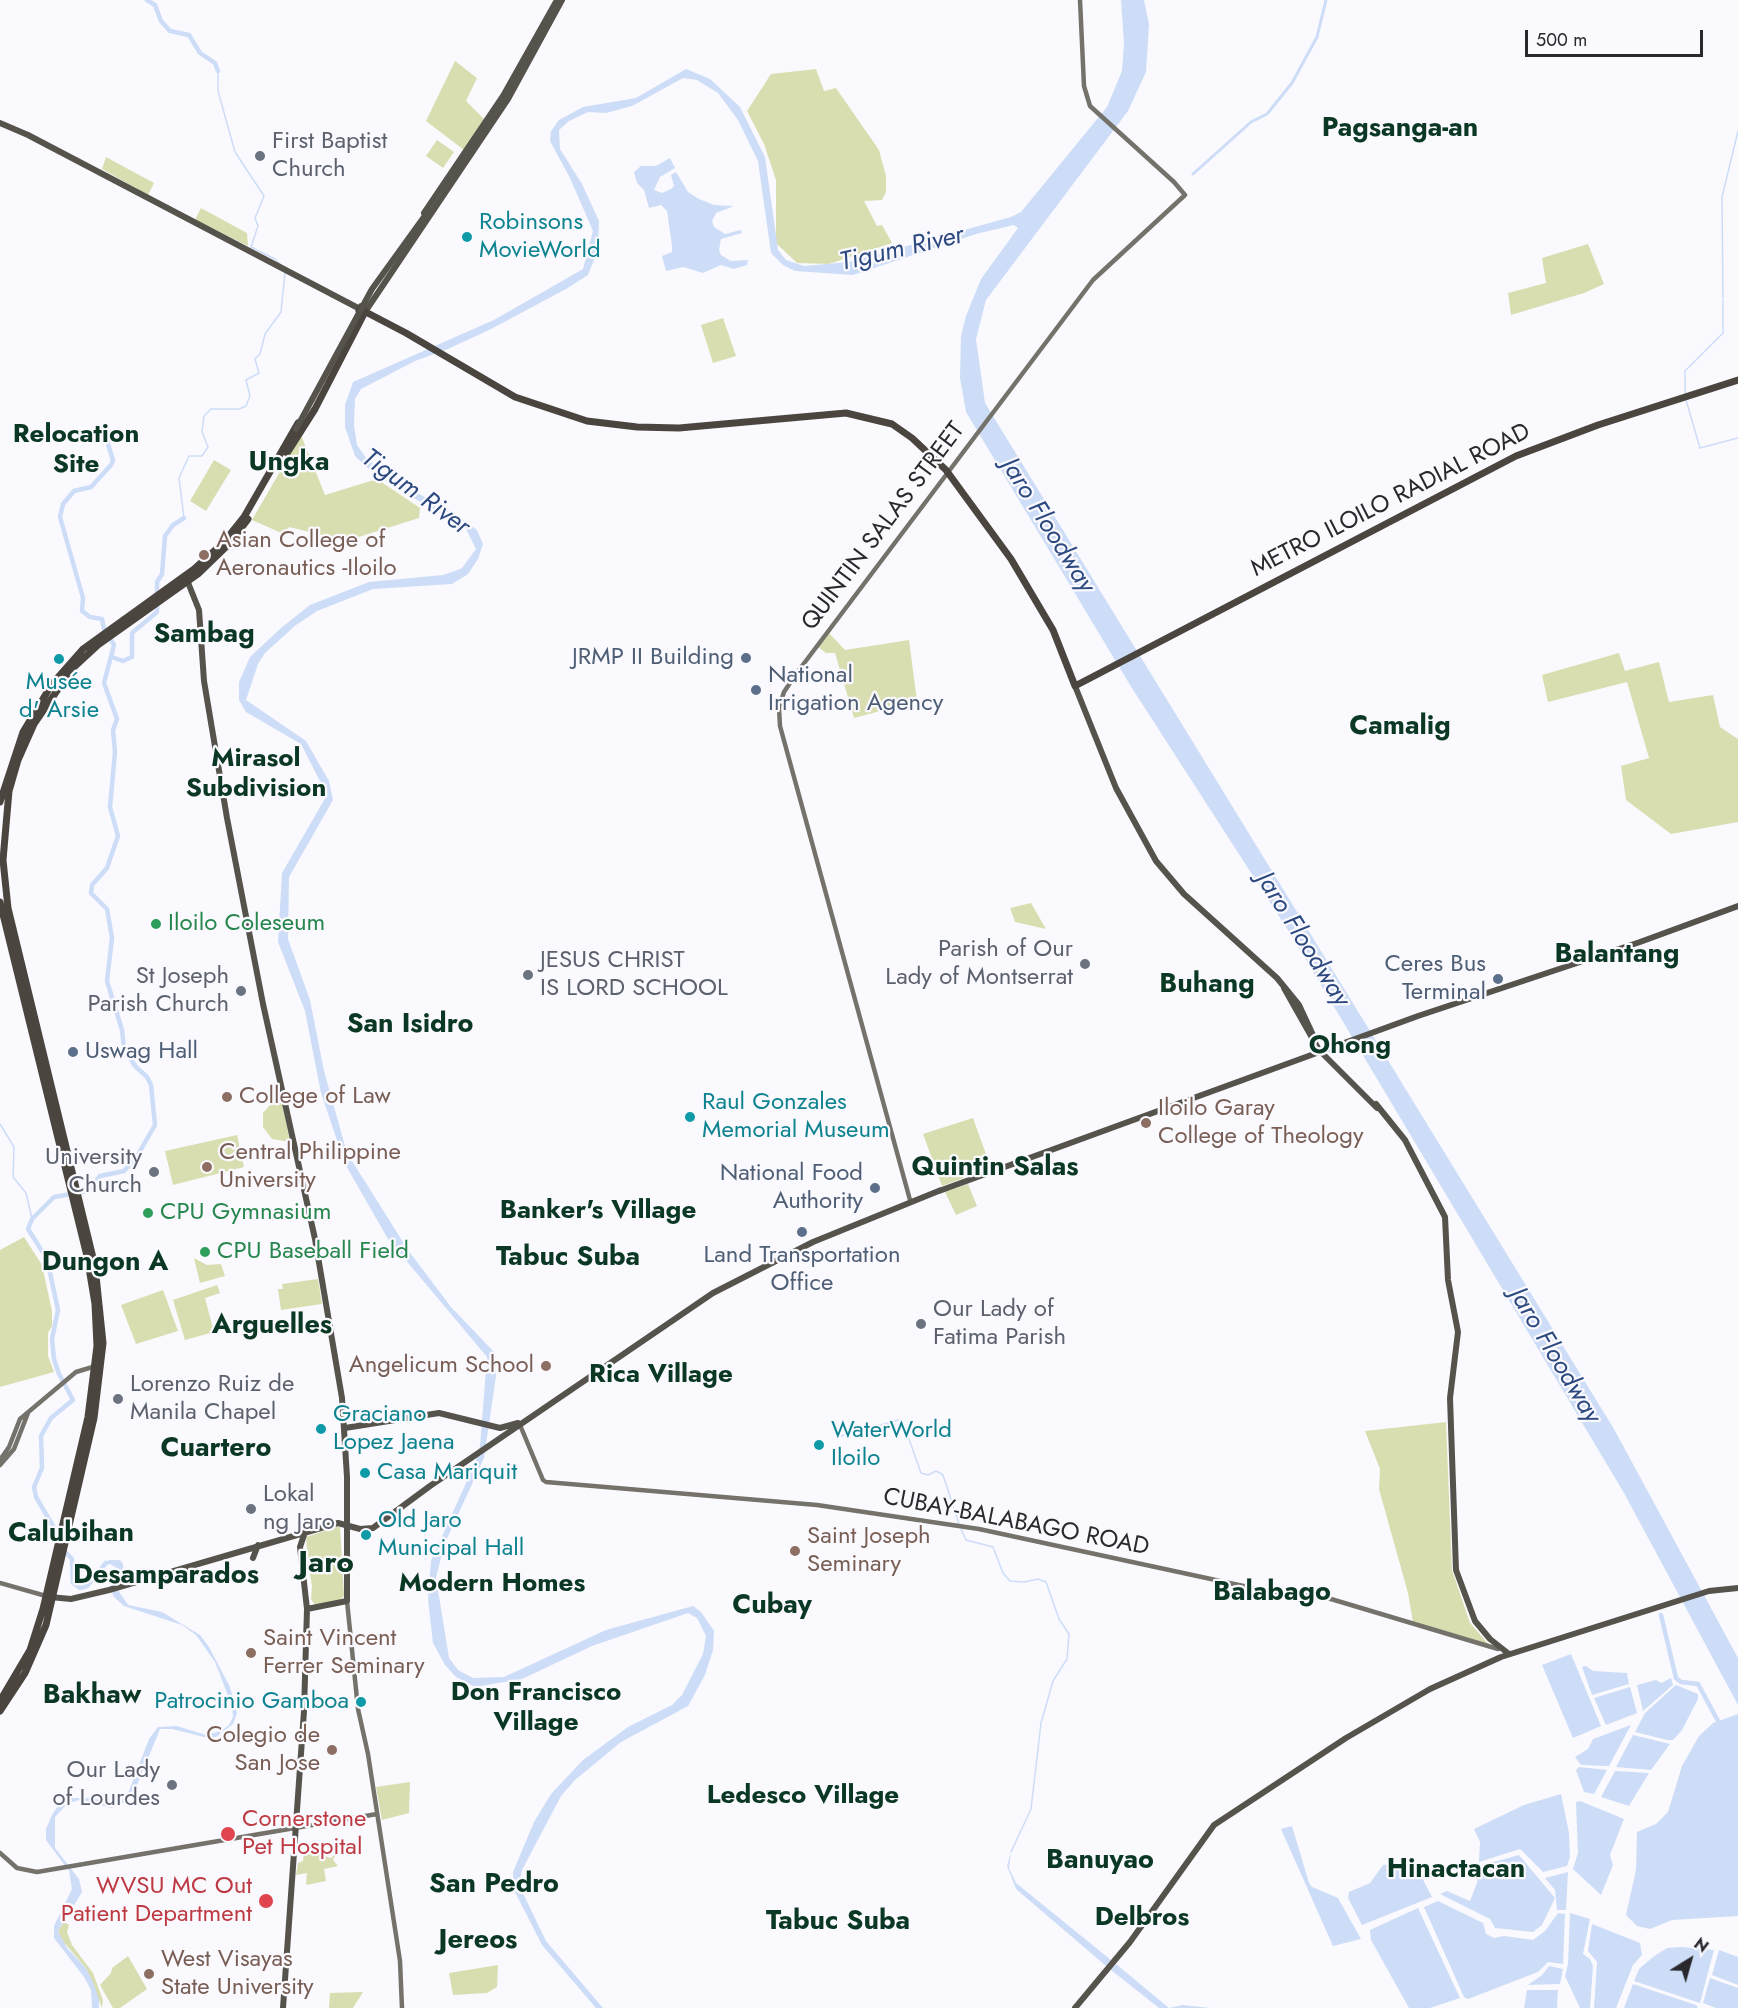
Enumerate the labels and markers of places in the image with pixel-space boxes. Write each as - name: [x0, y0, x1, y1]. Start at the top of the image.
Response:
- place label: First Baptist Church: [272, 128, 387, 184]
- marker: First Baptist Church: [253, 149, 267, 163]
- place label: Robinsons MovieWorld: [479, 209, 601, 265]
- marker: Robinsons MovieWorld: [460, 230, 474, 244]
- place label: Asian College of Aeronautics -Iloilo: [216, 527, 397, 583]
- marker: Asian College of Aeronautics -Iloilo: [197, 548, 211, 562]
- place label: JRMP II Building: [572, 644, 734, 672]
- marker: JRMP II Building: [739, 651, 753, 665]
- marker: Musée d' Arsie: [52, 652, 66, 666]
- place label: National Irrigation Agency: [768, 662, 943, 718]
- place label: Musée d' Arsie: [19, 669, 99, 725]
- marker: National Irrigation Agency: [749, 683, 763, 697]
- place label: Iloilo Coleseum: [168, 910, 325, 938]
- marker: Iloilo Coleseum: [149, 917, 163, 931]
- place label: Parish of Our Lady of Montserrat: [885, 936, 1073, 992]
- place label: JESUS CHRIST IS LORD SCHOOL: [540, 947, 728, 1003]
- place label: Ceres Bus Terminal: [1384, 951, 1486, 1007]
- marker: Parish of Our Lady of Montserrat: [1078, 957, 1092, 971]
- place label: St Joseph Parish Church: [87, 963, 229, 1019]
- marker: JESUS CHRIST IS LORD SCHOOL: [521, 968, 535, 982]
- marker: Ceres Bus Terminal: [1491, 972, 1505, 986]
- marker: St Joseph Parish Church: [234, 984, 248, 998]
- place label: Uswag Hall: [85, 1038, 198, 1066]
- marker: Uswag Hall: [66, 1045, 80, 1059]
- place label: College of Law: [239, 1083, 391, 1111]
- place label: Raul Gonzales Memorial Museum: [702, 1089, 890, 1145]
- marker: College of Law: [220, 1090, 234, 1104]
- place label: Iloilo Garay College of Theology: [1158, 1095, 1363, 1151]
- marker: Raul Gonzales Memorial Museum: [683, 1110, 697, 1124]
- marker: Iloilo Garay College of Theology: [1139, 1116, 1153, 1130]
- place label: Central Philippine University: [219, 1139, 401, 1195]
- place label: University Church: [45, 1144, 142, 1200]
- marker: Central Philippine University: [200, 1160, 214, 1174]
- place label: National Food Authority: [720, 1160, 863, 1216]
- marker: University Church: [147, 1165, 161, 1179]
- marker: National Food Authority: [868, 1181, 882, 1195]
- place label: CPU Gymnasium: [160, 1199, 331, 1227]
- marker: CPU Gymnasium: [141, 1206, 155, 1220]
- marker: Land Transportation Office: [795, 1225, 809, 1239]
- place label: CPU Baseball Field: [217, 1238, 409, 1266]
- place label: Land Transportation Office: [703, 1242, 901, 1298]
- marker: CPU Baseball Field: [198, 1245, 212, 1259]
- place label: Our Lady of Fatima Parish: [933, 1296, 1066, 1352]
- marker: Our Lady of Fatima Parish: [914, 1317, 928, 1331]
- place label: Angelicum School: [349, 1352, 534, 1380]
- marker: Angelicum School: [539, 1359, 553, 1373]
- place label: Lorenzo Ruiz de Manila Chapel: [130, 1371, 294, 1427]
- marker: Lorenzo Ruiz de Manila Chapel: [111, 1392, 125, 1406]
- place label: Graciano Lopez Jaena: [333, 1401, 455, 1457]
- place label: WaterWorld Iloilo: [831, 1417, 952, 1473]
- marker: Graciano Lopez Jaena: [314, 1422, 328, 1436]
- marker: WaterWorld Iloilo: [812, 1438, 826, 1452]
- place label: Casa Mariquit: [377, 1459, 517, 1487]
- marker: Casa Mariquit: [358, 1466, 372, 1480]
- place label: Lokal ng Jaro: [263, 1481, 335, 1537]
- marker: Lokal ng Jaro: [244, 1502, 258, 1516]
- place label: Old Jaro Municipal Hall: [378, 1507, 524, 1563]
- place label: Saint Joseph Seminary: [807, 1523, 931, 1579]
- marker: Old Jaro Municipal Hall: [359, 1528, 373, 1542]
- marker: Saint Joseph Seminary: [788, 1544, 802, 1558]
- place label: Saint Vincent Ferrer Seminary: [263, 1625, 425, 1681]
- marker: Saint Vincent Ferrer Seminary: [244, 1646, 258, 1660]
- place label: Patrocinio Gamboa: [154, 1688, 349, 1716]
- marker: Patrocinio Gamboa: [354, 1695, 368, 1709]
- place label: Colegio de San Jose: [206, 1722, 320, 1778]
- marker: Colegio de San Jose: [325, 1743, 339, 1757]
- place label: Our Lady of Lourdes: [52, 1757, 160, 1813]
- marker: Our Lady of Lourdes: [165, 1778, 179, 1792]
- place label: Cornerstone Pet Hospital: [242, 1806, 366, 1862]
- marker: Cornerstone Pet Hospital: [219, 1825, 237, 1843]
- place label: WVSU MC Out Patient Department: [61, 1873, 252, 1929]
- marker: WVSU MC Out Patient Department: [257, 1892, 275, 1910]
- place label: West Visayas State University: [161, 1946, 314, 2002]
- marker: West Visayas State University: [142, 1967, 156, 1981]

